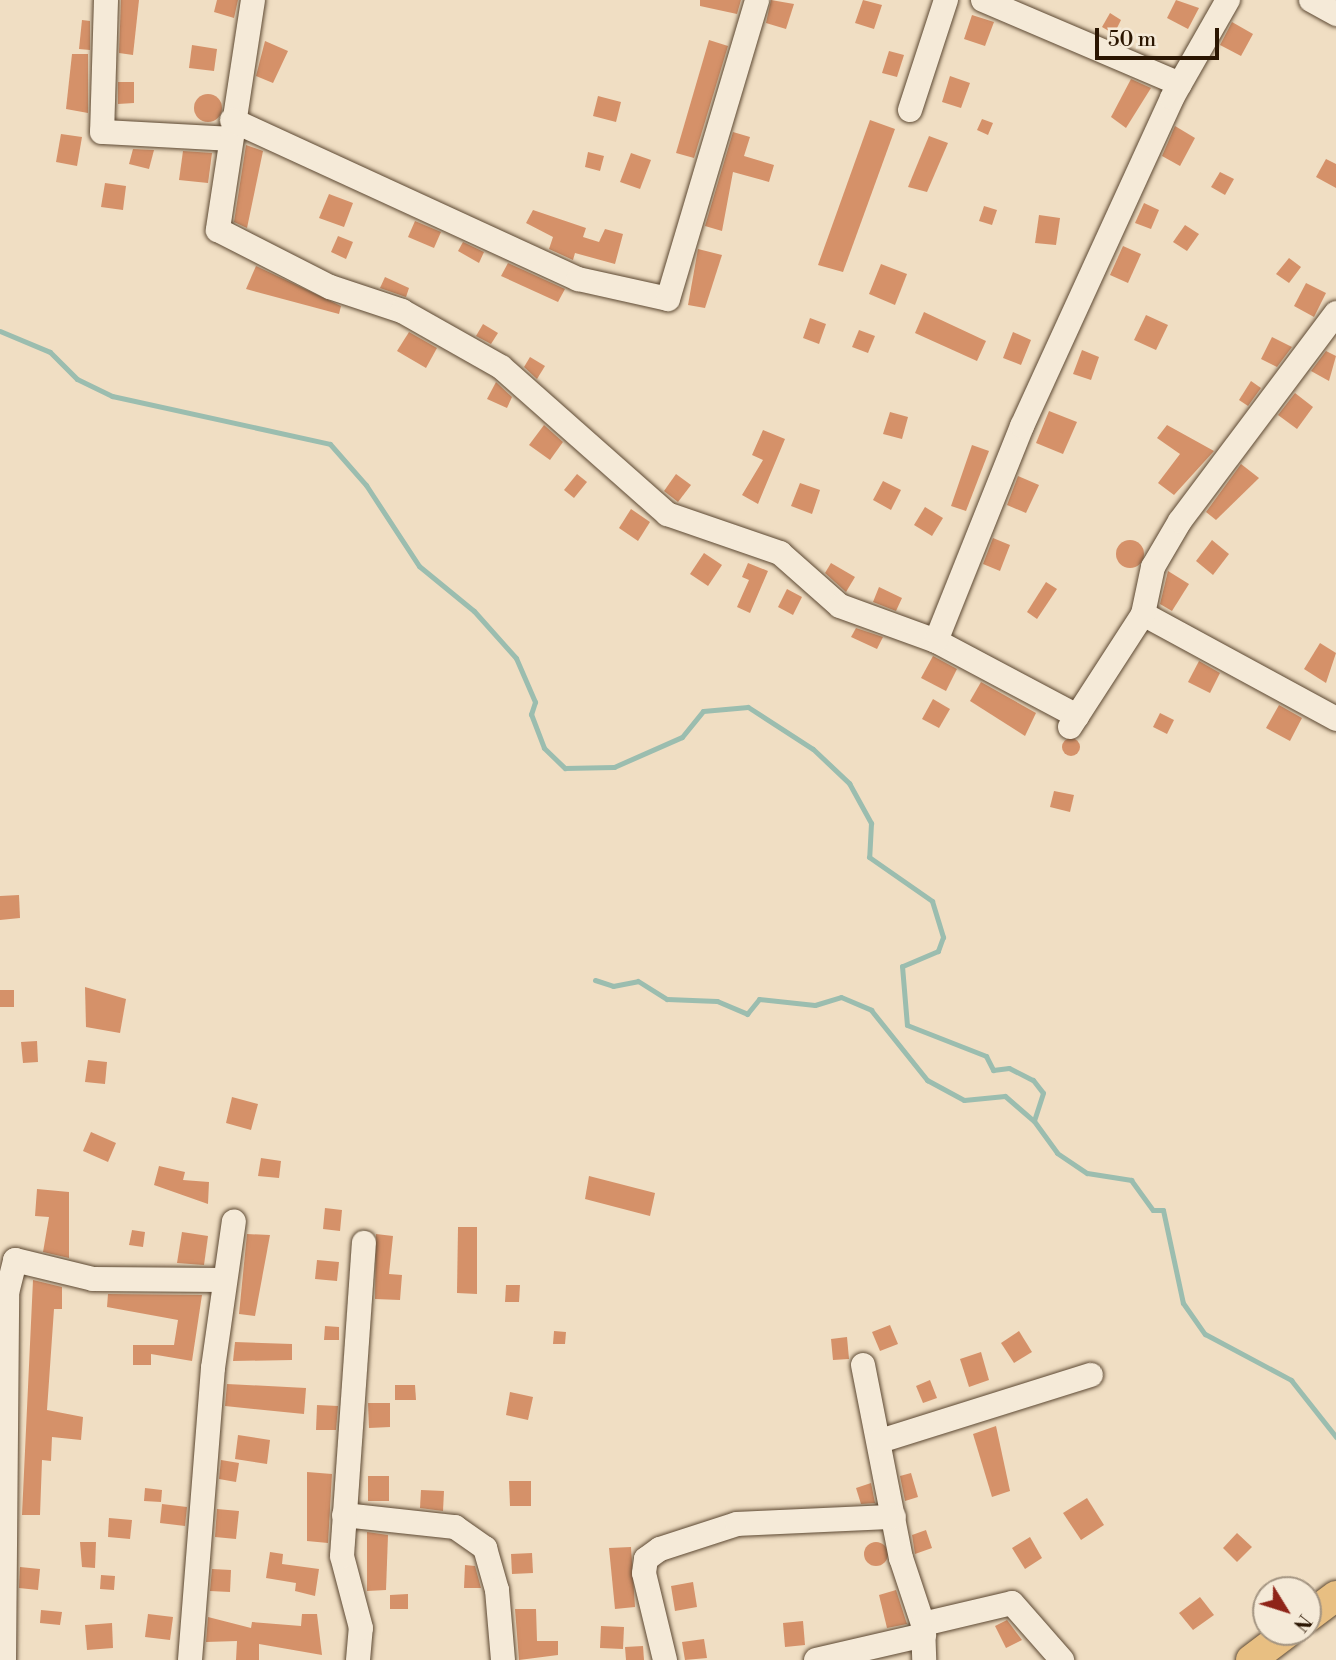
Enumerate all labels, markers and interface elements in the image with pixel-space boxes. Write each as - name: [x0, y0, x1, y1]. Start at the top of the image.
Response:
- scale bar: [1098, 14, 1222, 58]
- text: 50 m: [1108, 27, 1156, 53]
- north arrow: [1252, 1576, 1322, 1646]
- text: N: [1288, 1609, 1316, 1636]

